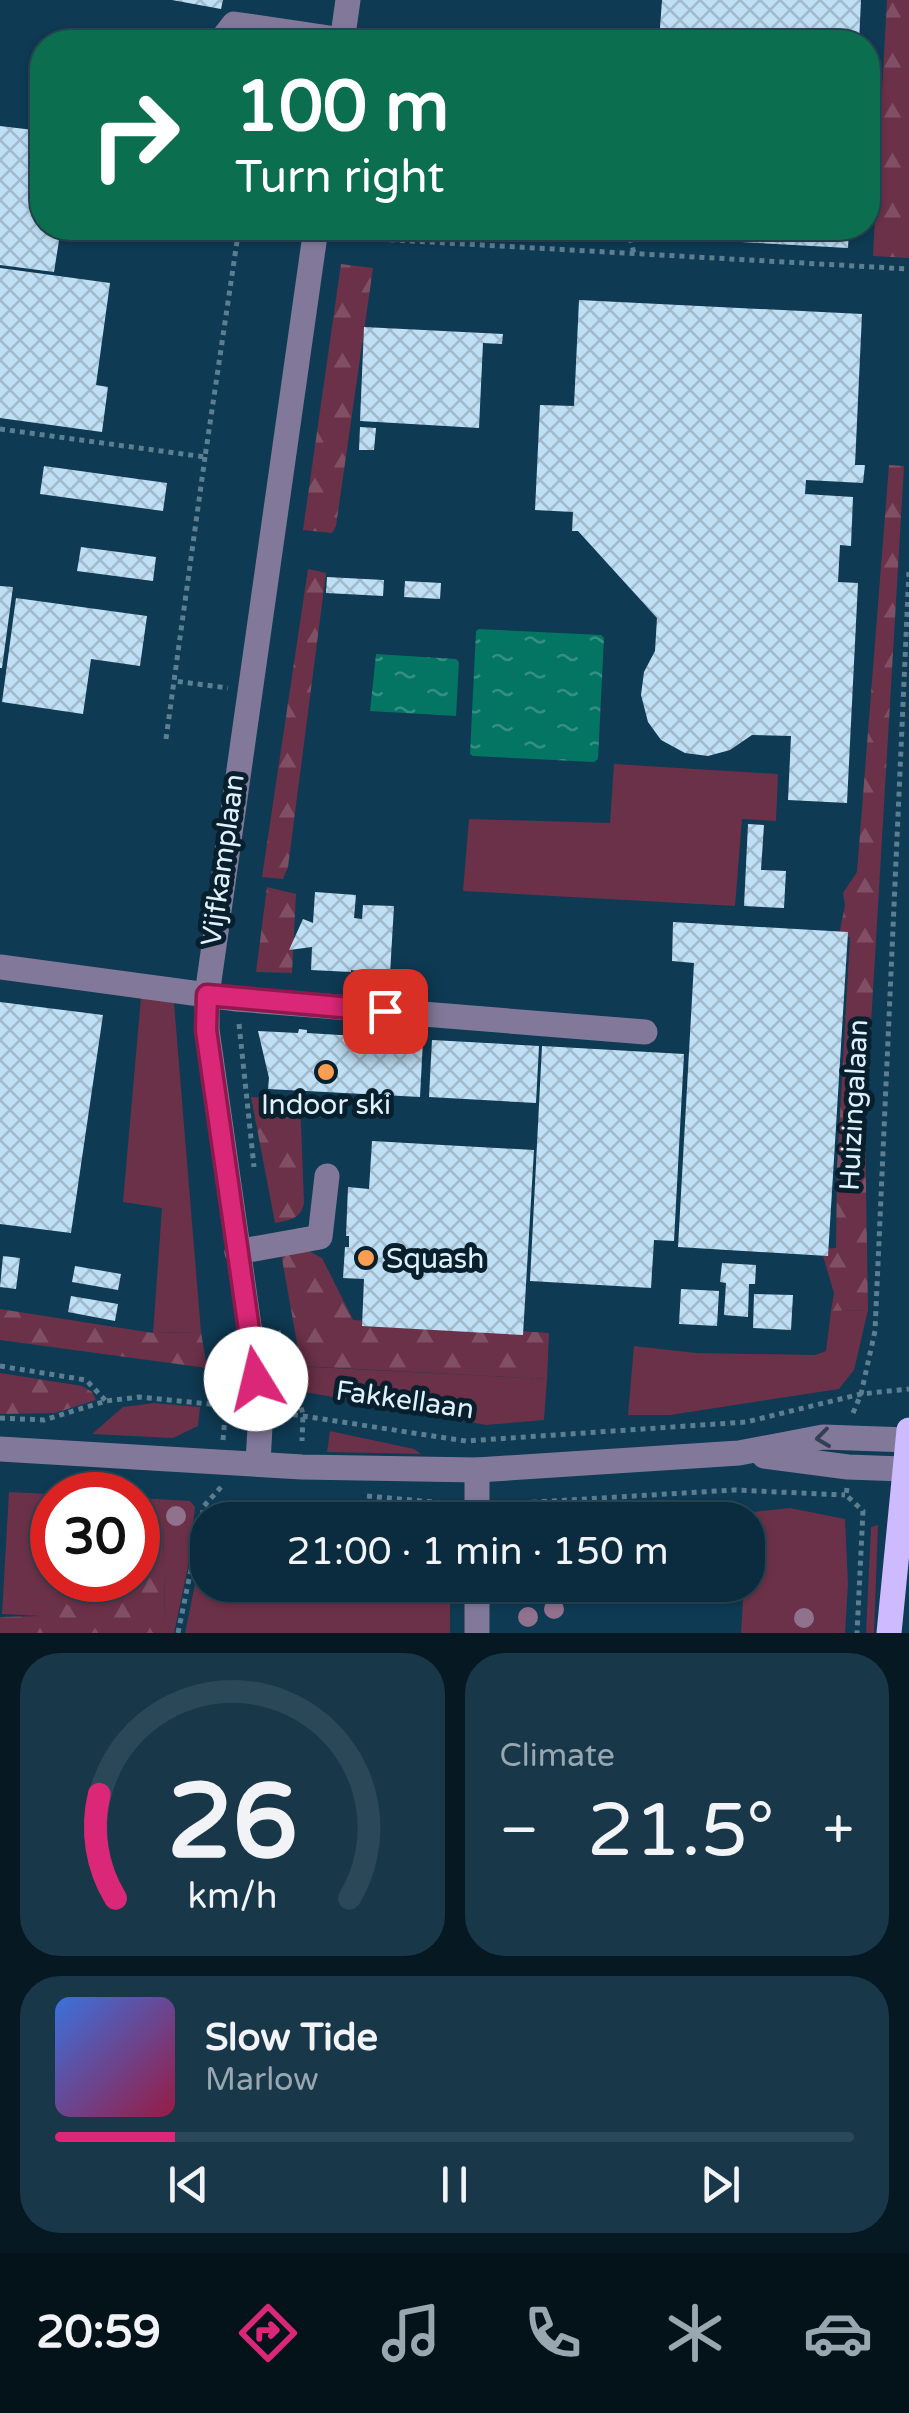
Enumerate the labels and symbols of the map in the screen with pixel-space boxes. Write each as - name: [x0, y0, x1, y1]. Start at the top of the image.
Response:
- street label: Vijfkamplaan: [194, 772, 252, 948]
- pin: [343, 969, 428, 1054]
- street label: Huizingalaan: [833, 1018, 875, 1192]
- marker: Indoor ski: [315, 1061, 337, 1083]
- place label: Indoor ski: [261, 1088, 391, 1122]
- place label: Squash: [386, 1242, 484, 1276]
- marker: Squash: [355, 1247, 377, 1269]
- position arrow: [204, 1327, 308, 1431]
- street label: Fakkellaan: [334, 1373, 476, 1427]
- one-way arrow: [815, 1427, 831, 1448]
- speed limit sign: 30: [30, 1472, 160, 1602]

